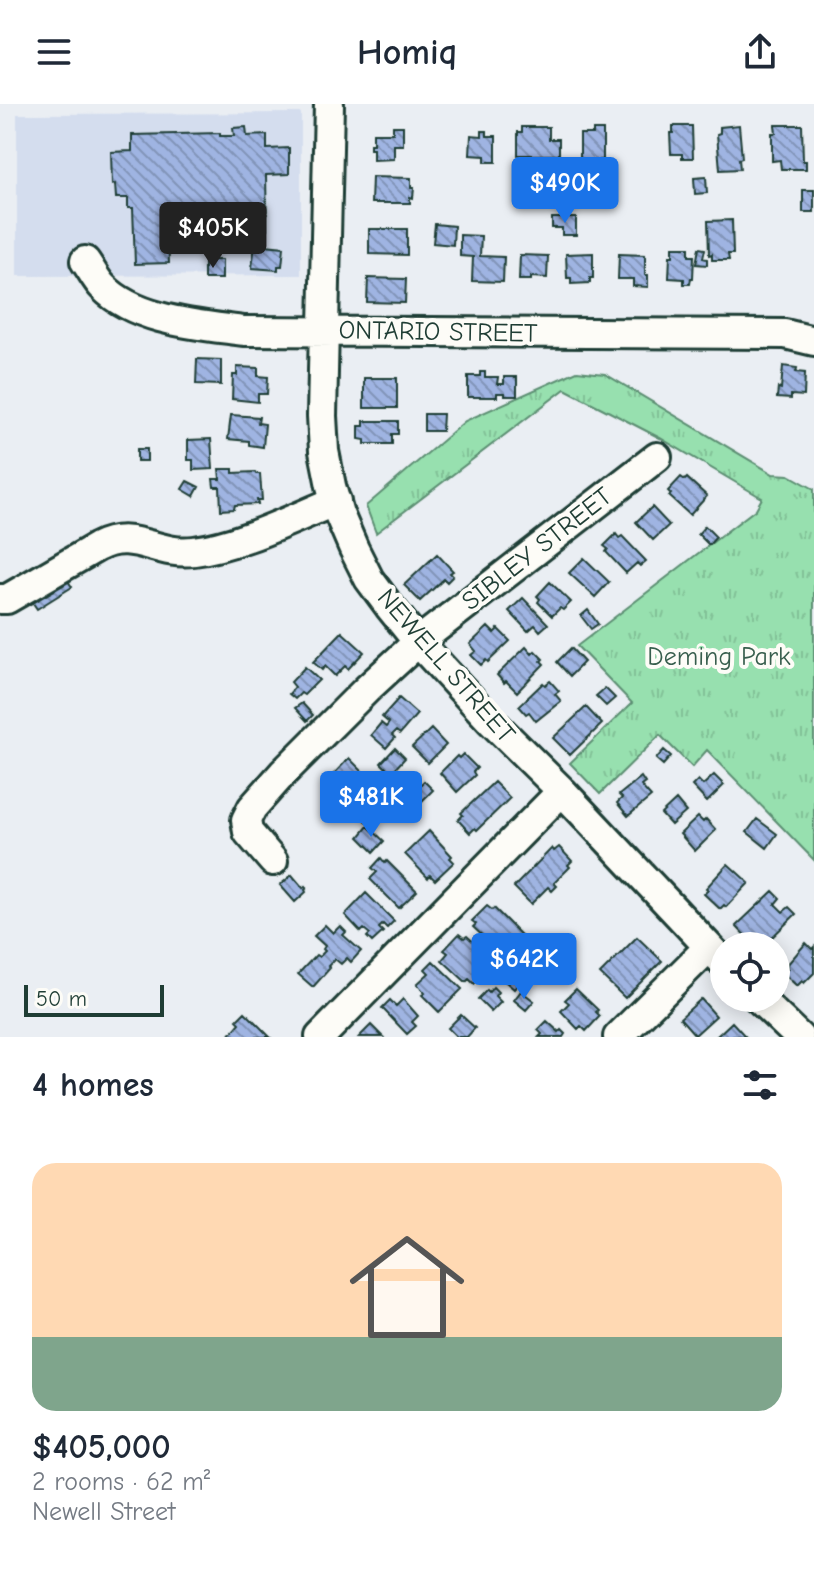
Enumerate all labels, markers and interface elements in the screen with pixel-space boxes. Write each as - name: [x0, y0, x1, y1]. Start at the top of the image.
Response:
- icon: menu: [32, 30, 76, 74]
- icon: share: [738, 30, 782, 74]
- text: Homiq: [357, 32, 457, 73]
- pin: $490K: [509, 157, 621, 225]
- text: $490K: [530, 168, 600, 198]
- pin: $405K: [157, 202, 269, 270]
- text: $405K: [177, 213, 249, 243]
- street label: ONTARIO STREET: [338, 315, 538, 349]
- street label: SIBLEY STREET: [456, 481, 618, 617]
- street label: NEWELL STREET: [371, 583, 521, 749]
- park label: Deming Park: [647, 642, 791, 672]
- pin: $481K: [315, 771, 427, 839]
- text: $481K: [338, 782, 404, 812]
- map controls: [710, 932, 790, 1012]
- button: locate: [710, 932, 790, 1012]
- pin: $642K: [468, 933, 580, 1001]
- text: $642K: [489, 944, 559, 974]
- scale bar: [24, 981, 164, 1017]
- text: 50 m: [36, 986, 87, 1012]
- icon: filters: [738, 1063, 782, 1107]
- text: 4 homes: [32, 1065, 154, 1105]
- icon: home: [335, 1215, 479, 1359]
- text: $405,000: [32, 1427, 171, 1467]
- text: 2 rooms · 62 m²: [32, 1467, 210, 1497]
- text: Newell Street: [32, 1497, 175, 1527]

